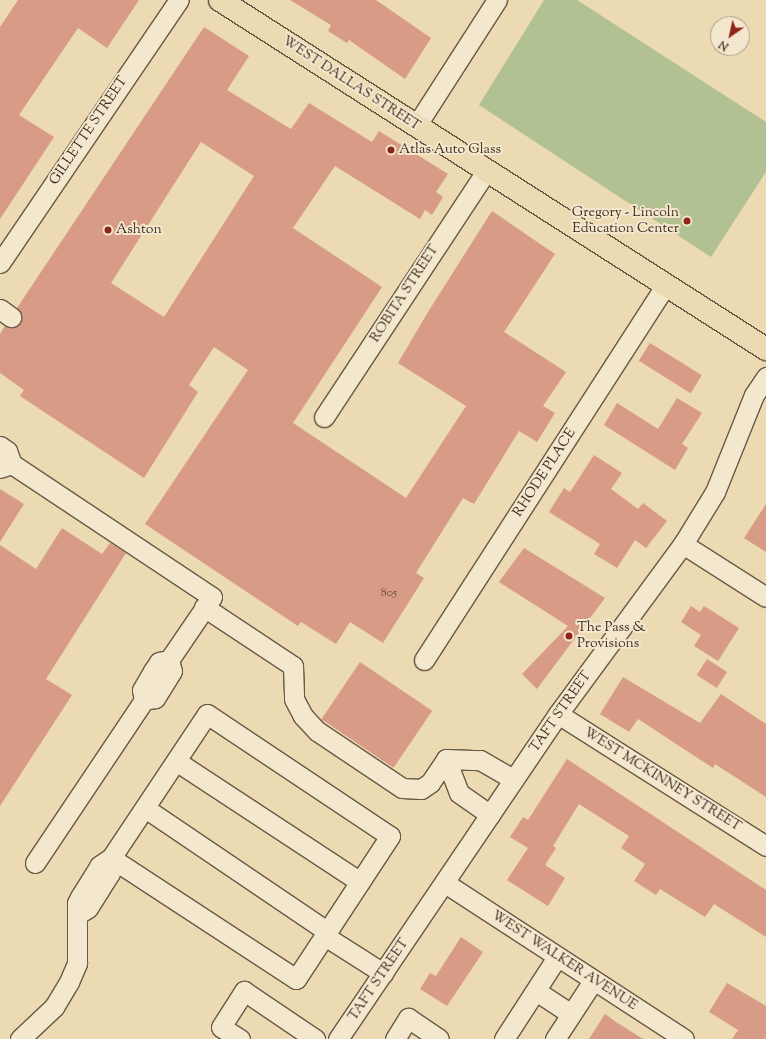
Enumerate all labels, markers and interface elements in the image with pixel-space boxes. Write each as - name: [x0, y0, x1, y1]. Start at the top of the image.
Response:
- north arrow: [710, 16, 750, 56]
- street label: WEST DALLAS STREET: [279, 33, 423, 135]
- text: N: [716, 36, 732, 54]
- street label: GILLETTE STREET: [46, 73, 132, 189]
- place label: Atlas Auto Glass: [399, 142, 501, 158]
- marker: Atlas Auto Glass: [386, 145, 396, 155]
- place label: Gregory - Lincoln Education Center: [572, 205, 679, 238]
- marker: Gregory - Lincoln Education Center: [682, 216, 692, 226]
- place label: Ashton: [116, 222, 162, 238]
- marker: Ashton: [103, 225, 113, 235]
- street label: ROBITA STREET: [367, 242, 443, 346]
- street label: RHODE PLACE: [510, 425, 580, 521]
- house number: 805: [381, 587, 397, 601]
- place label: The Pass & Provisions: [577, 620, 646, 652]
- marker: The Pass & Provisions: [564, 631, 574, 641]
- street label: TAFT STREET: [527, 668, 595, 756]
- street label: WEST MCKINNEY STREET: [580, 724, 744, 836]
- street label: WEST WALKER AVENUE: [488, 908, 640, 1014]
- street label: TAFT STREET: [345, 936, 413, 1024]

